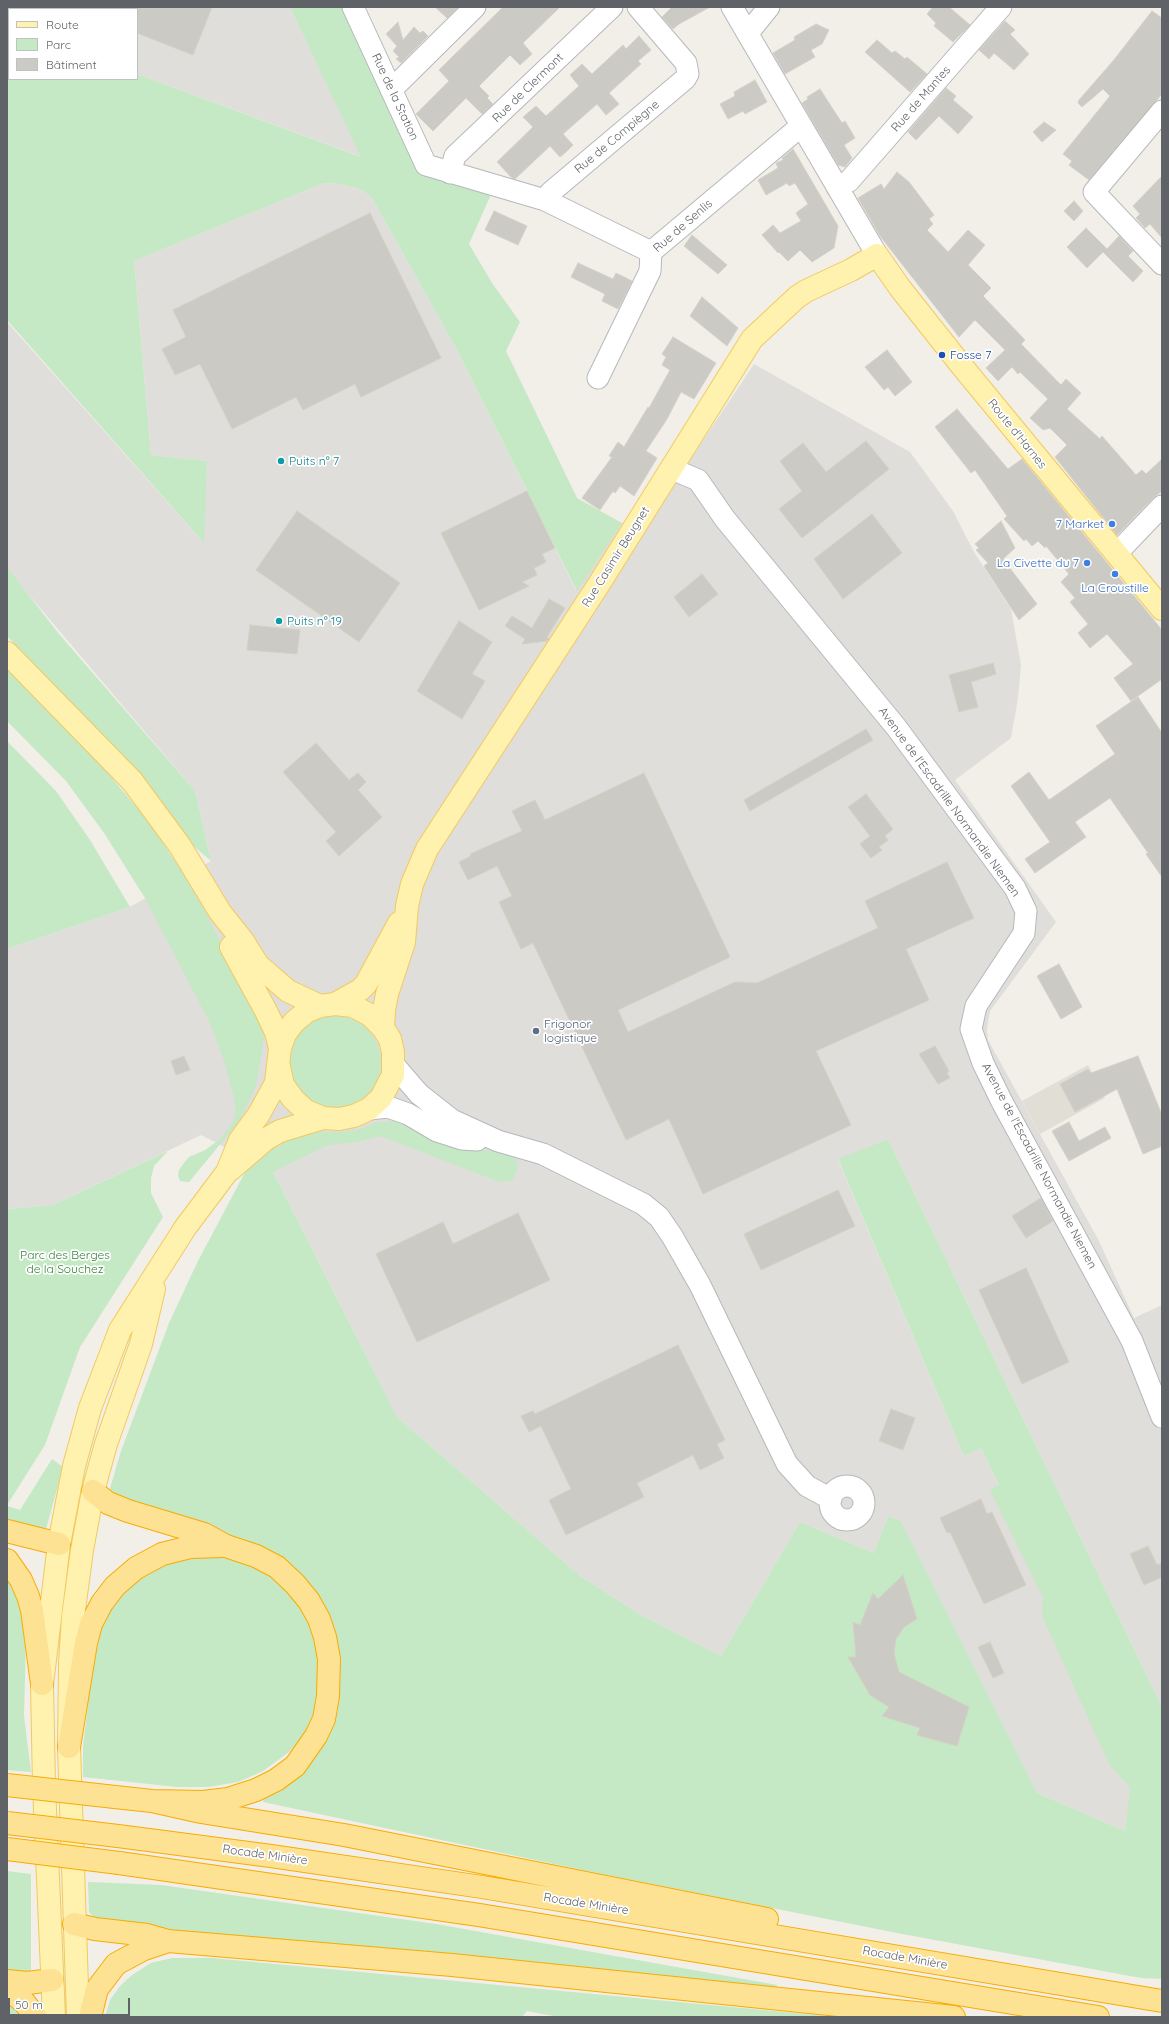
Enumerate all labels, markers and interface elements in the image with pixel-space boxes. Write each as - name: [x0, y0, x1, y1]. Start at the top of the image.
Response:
- legend: [8, 8, 138, 80]
- text: Route: [46, 17, 79, 32]
- text: Parc: [46, 37, 71, 52]
- street label: Rue de Clermont: [489, 50, 567, 126]
- street label: Rue de la Station: [369, 51, 421, 143]
- text: Bâtiment: [46, 57, 96, 72]
- street label: Rue de Mantes: [888, 63, 954, 135]
- street label: Rue de Compiègne: [572, 97, 662, 177]
- street label: Rue de Senlis: [651, 196, 715, 256]
- place label: Fosse 7: [950, 348, 991, 362]
- marker: Fosse 7: [937, 350, 947, 360]
- street label: Route d'Harnes: [984, 396, 1050, 472]
- place label: Puits n° 7: [289, 454, 339, 468]
- marker: Puits n° 7: [276, 456, 286, 466]
- street label: Rue Casimir Beugnet: [579, 504, 653, 610]
- place label: 7 Market: [1056, 517, 1104, 531]
- marker: 7 Market: [1107, 519, 1117, 529]
- place label: La Civette du 7: [997, 556, 1079, 570]
- marker: La Civette du 7: [1082, 558, 1092, 568]
- marker: La Croustille: [1110, 569, 1120, 579]
- place label: La Croustille: [1081, 581, 1149, 595]
- place label: Puits n° 19: [287, 614, 342, 628]
- marker: Puits n° 19: [274, 616, 284, 626]
- street label: Avenue de l'Escadrille Normandie Niemen: [875, 704, 1023, 900]
- place label: Frigonor logistique: [544, 1017, 597, 1045]
- marker: Frigonor logistique: [531, 1026, 541, 1036]
- street label: Avenue de l'Escadrille Normandie Niemen: [978, 1061, 1100, 1271]
- park label: Parc des Berges de la Souchez: [20, 1248, 110, 1276]
- street label: Rocade Minière: [221, 1842, 309, 1868]
- street label: Rocade Minière: [542, 1890, 630, 1918]
- street label: Rocade Minière: [861, 1943, 949, 1973]
- scale bar: [10, 1990, 132, 2016]
- text: 50 m: [15, 1997, 43, 2012]

